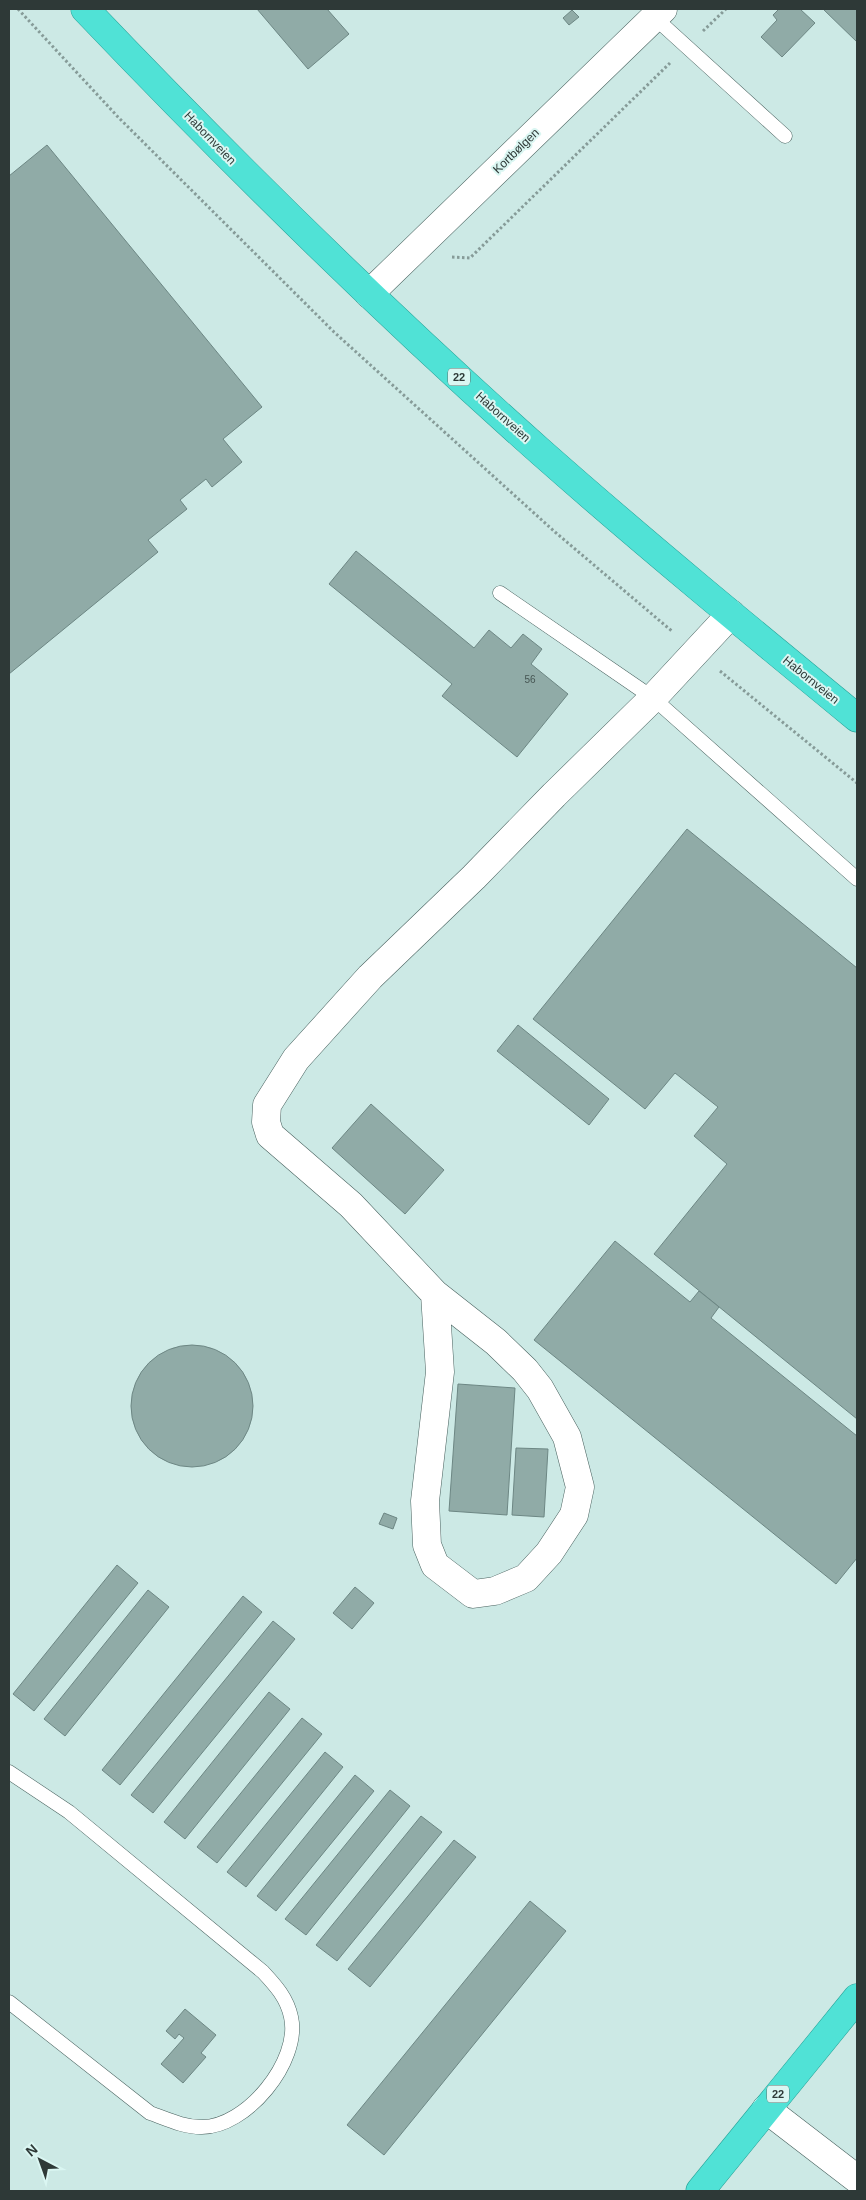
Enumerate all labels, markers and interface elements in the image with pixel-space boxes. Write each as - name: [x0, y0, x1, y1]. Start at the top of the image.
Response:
- street label: Habornveien: [181, 109, 239, 167]
- street label: Kortbølgen: [490, 126, 542, 176]
- road number: 22: [448, 368, 470, 386]
- street label: Habornveien: [473, 389, 533, 445]
- street label: Habornveien: [780, 653, 842, 707]
- house number: 56: [524, 674, 536, 685]
- road number: 22: [767, 2086, 789, 2102]
- north arrow: [15, 2135, 65, 2185]
- text: N: [22, 2141, 41, 2160]

